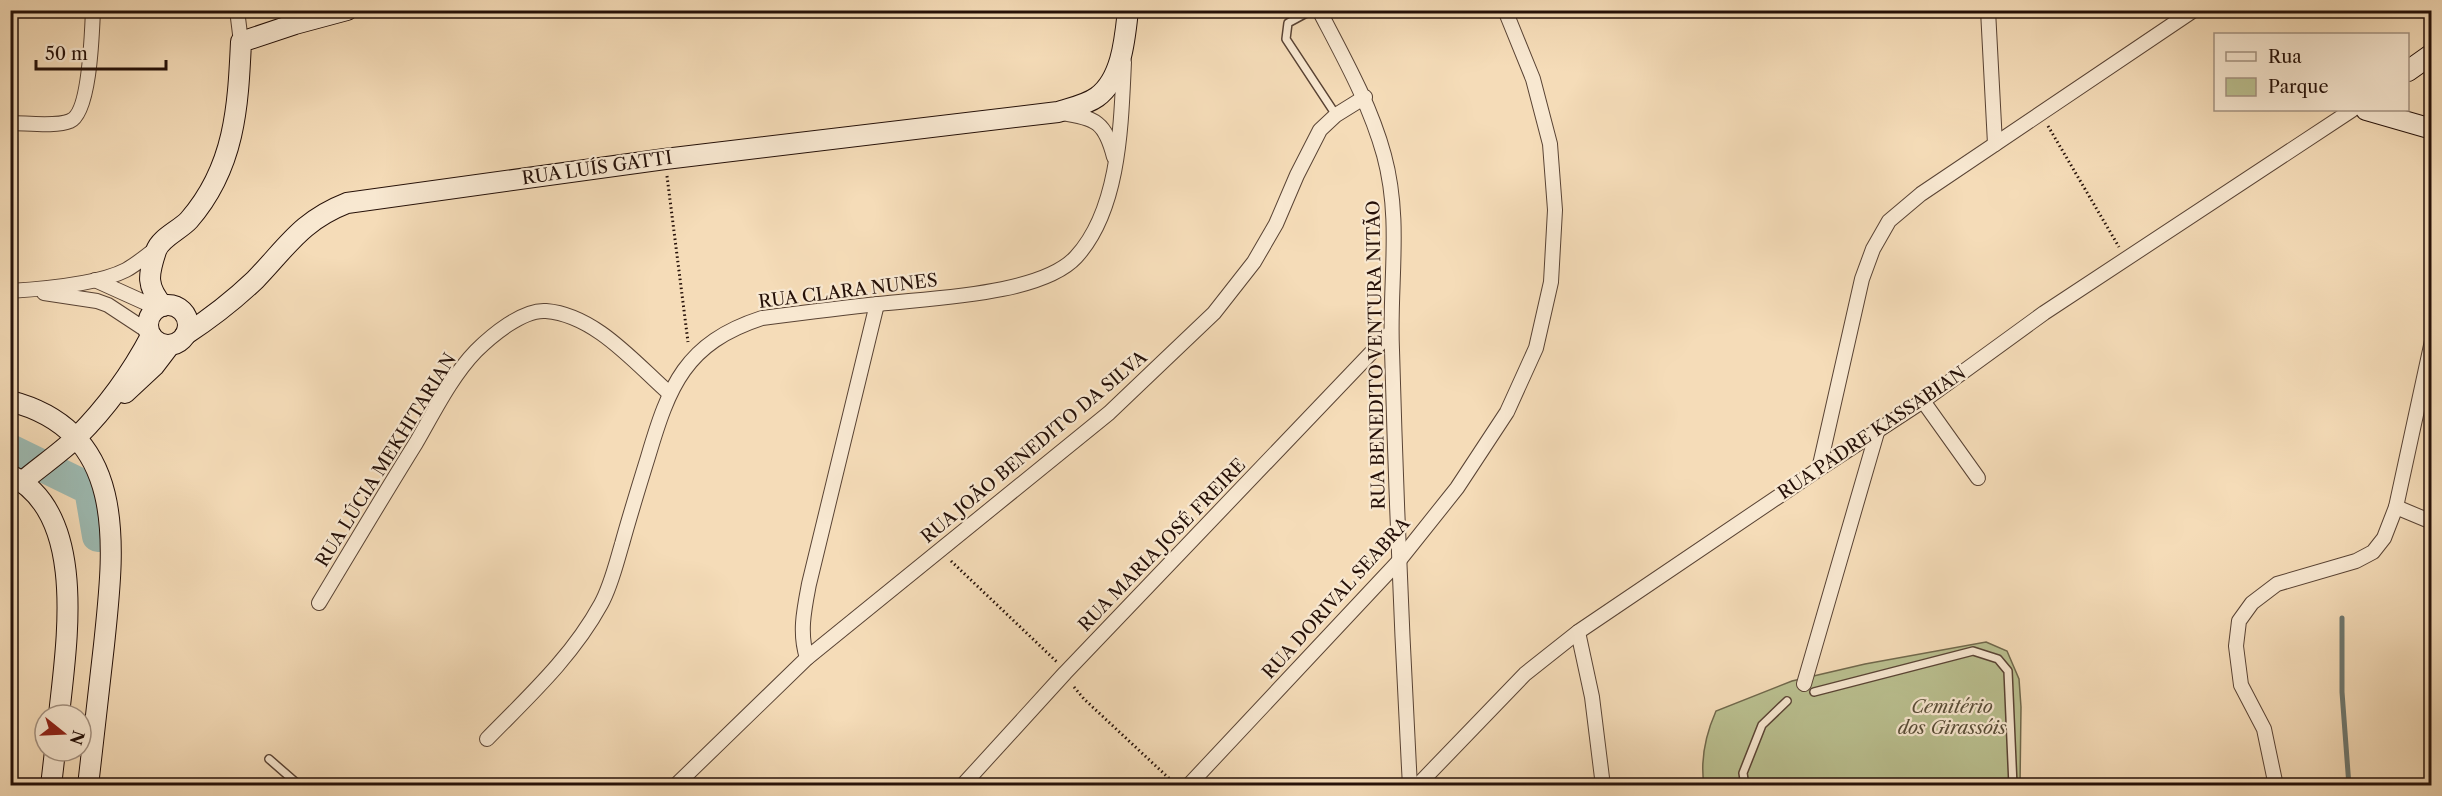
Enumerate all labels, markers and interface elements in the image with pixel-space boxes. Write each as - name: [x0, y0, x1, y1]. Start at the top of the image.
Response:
- scale bar: [36, 33, 166, 71]
- legend: [2214, 33, 2409, 111]
- text: 50 m: [45, 43, 88, 65]
- text: Rua: [2268, 46, 2302, 68]
- text: Parque: [2268, 76, 2329, 98]
- street label: RUA LUÍS GATTI: [520, 146, 674, 189]
- street label: RUA BENEDITO VENTURA NITÃO: [1360, 200, 1390, 510]
- street label: RUA CLARA NUNES: [757, 269, 939, 313]
- street label: RUA JOÃO BENEDITO DA SILVA: [915, 344, 1152, 548]
- street label: RUA LÚCIA MEKHITARIAN: [310, 349, 461, 571]
- street label: RUA PADRE KASSABIAN: [1774, 362, 1970, 504]
- street label: RUA MARIA JOSÉ FREIRE: [1073, 453, 1250, 636]
- street label: RUA DORIVAL SEABRA: [1258, 512, 1415, 683]
- park label: Cemitério dos Girassóis: [1898, 696, 2006, 739]
- north arrow: [33, 703, 93, 763]
- text: N: [66, 728, 89, 747]

